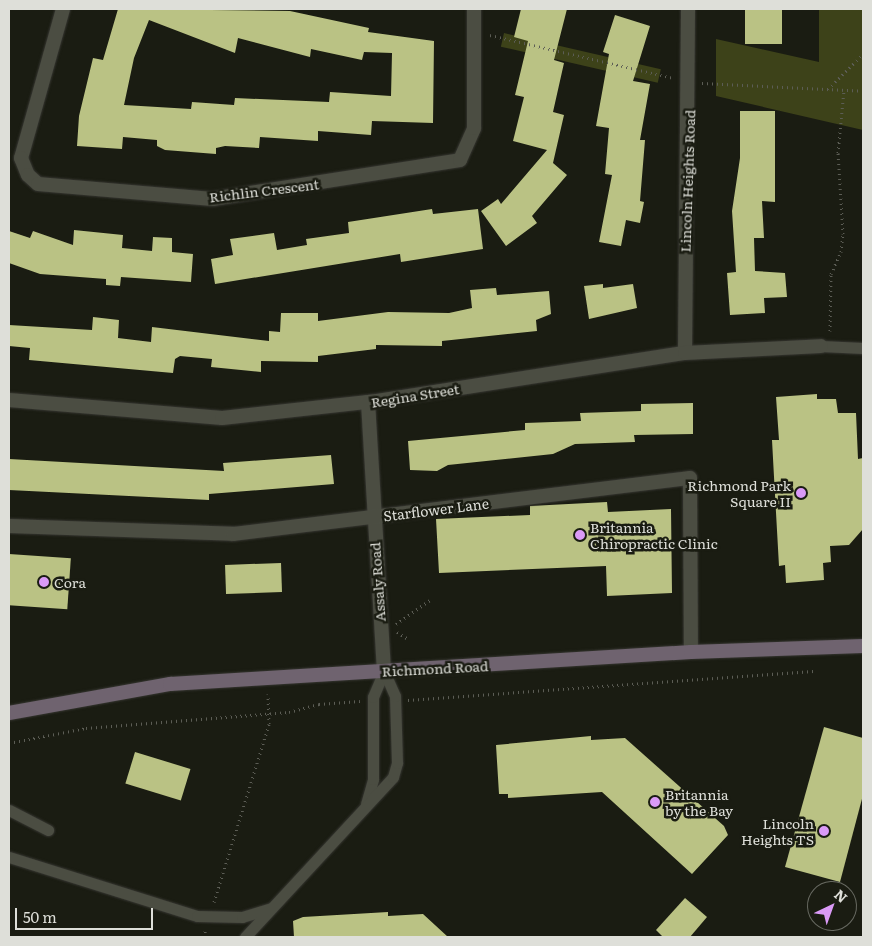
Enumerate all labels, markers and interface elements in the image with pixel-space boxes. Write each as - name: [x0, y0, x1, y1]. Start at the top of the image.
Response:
- street label: Lincoln Heights Road: [676, 109, 698, 253]
- street label: Richlin Crescent: [208, 175, 320, 205]
- street label: Regina Street: [370, 380, 460, 410]
- place label: Richmond Park Square II: [687, 477, 791, 510]
- marker: Richmond Park Square II: [795, 487, 807, 499]
- street label: Starflower Lane: [382, 494, 490, 524]
- place label: Britannia Chiropractic Clinic: [590, 519, 718, 552]
- marker: Britannia Chiropractic Clinic: [574, 529, 586, 541]
- street label: Assaly Road: [366, 542, 388, 622]
- place label: Cora: [54, 574, 86, 590]
- marker: Cora: [38, 576, 50, 588]
- street label: Richmond Road: [381, 657, 489, 679]
- place label: Britannia by the Bay: [665, 786, 733, 819]
- marker: Britannia by the Bay: [649, 796, 661, 808]
- place label: Lincoln Heights TS: [741, 815, 814, 848]
- marker: Lincoln Heights TS: [818, 825, 830, 837]
- north arrow: [807, 881, 857, 931]
- text: N: [830, 884, 852, 907]
- scale bar: [18, 898, 155, 930]
- text: 50 m: [23, 905, 57, 928]

